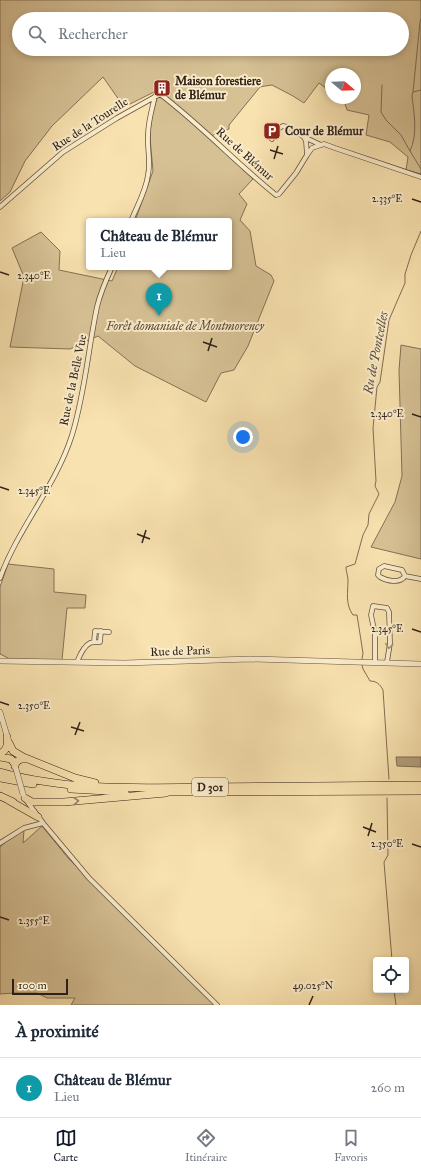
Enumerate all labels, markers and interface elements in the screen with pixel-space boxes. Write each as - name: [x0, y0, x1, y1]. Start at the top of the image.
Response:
- search box: [12, 12, 409, 56]
- icon: search: [26, 23, 48, 45]
- text: Rechercher: [58, 25, 128, 43]
- north arrow: [325, 68, 361, 104]
- place label: Maison forestiere de Blémur: [175, 74, 261, 102]
- building icon: Maison forestiere de Blémur: [152, 78, 172, 98]
- street label: Rue de la Tourelle: [50, 94, 130, 154]
- parking icon: Cour de Blémur: [262, 121, 282, 141]
- street label: Rue de Blémur: [213, 124, 277, 184]
- place label: Cour de Blémur: [285, 124, 364, 138]
- text: 2.335°E: [372, 193, 402, 205]
- popup: [86, 218, 232, 270]
- text: Château de Blémur: [100, 227, 218, 245]
- text: Lieu: [100, 245, 126, 261]
- text: 2.340°E: [17, 270, 51, 282]
- pin: 1: [146, 283, 172, 316]
- water label: Ru de Pontcelles: [360, 310, 392, 397]
- park label: Forêt domaniale de Montmorency: [105, 319, 264, 333]
- street label: Rue de la Belle Vue: [56, 333, 90, 427]
- text: 2.340°E: [370, 408, 404, 420]
- your location: [233, 427, 253, 447]
- text: 2.345°E: [18, 485, 50, 497]
- text: 2.345°E: [371, 623, 403, 635]
- one-way arrow: [385, 642, 394, 649]
- street label: Rue de Paris: [150, 643, 210, 659]
- text: 2.350°E: [18, 700, 50, 712]
- road number: D 301: [192, 778, 228, 796]
- one-way arrow: [73, 796, 79, 805]
- text: 2.350°E: [371, 838, 403, 850]
- text: 2.355°E: [18, 915, 50, 927]
- map controls: [373, 957, 409, 993]
- button: locate: [373, 957, 409, 993]
- scale bar: [12, 977, 68, 996]
- text: 100 m: [18, 979, 47, 992]
- text: 49.025°N: [293, 980, 334, 992]
- text: À proximité: [16, 1021, 99, 1042]
- text: Château de Blémur: [54, 1071, 171, 1089]
- text: 1: [26, 1080, 32, 1096]
- text: 260 m: [371, 1080, 405, 1096]
- text: Lieu: [54, 1089, 79, 1105]
- tab: Carte: [53, 1127, 78, 1164]
- tab: Itinéraire: [185, 1127, 227, 1164]
- tab: Favoris: [334, 1127, 368, 1164]

